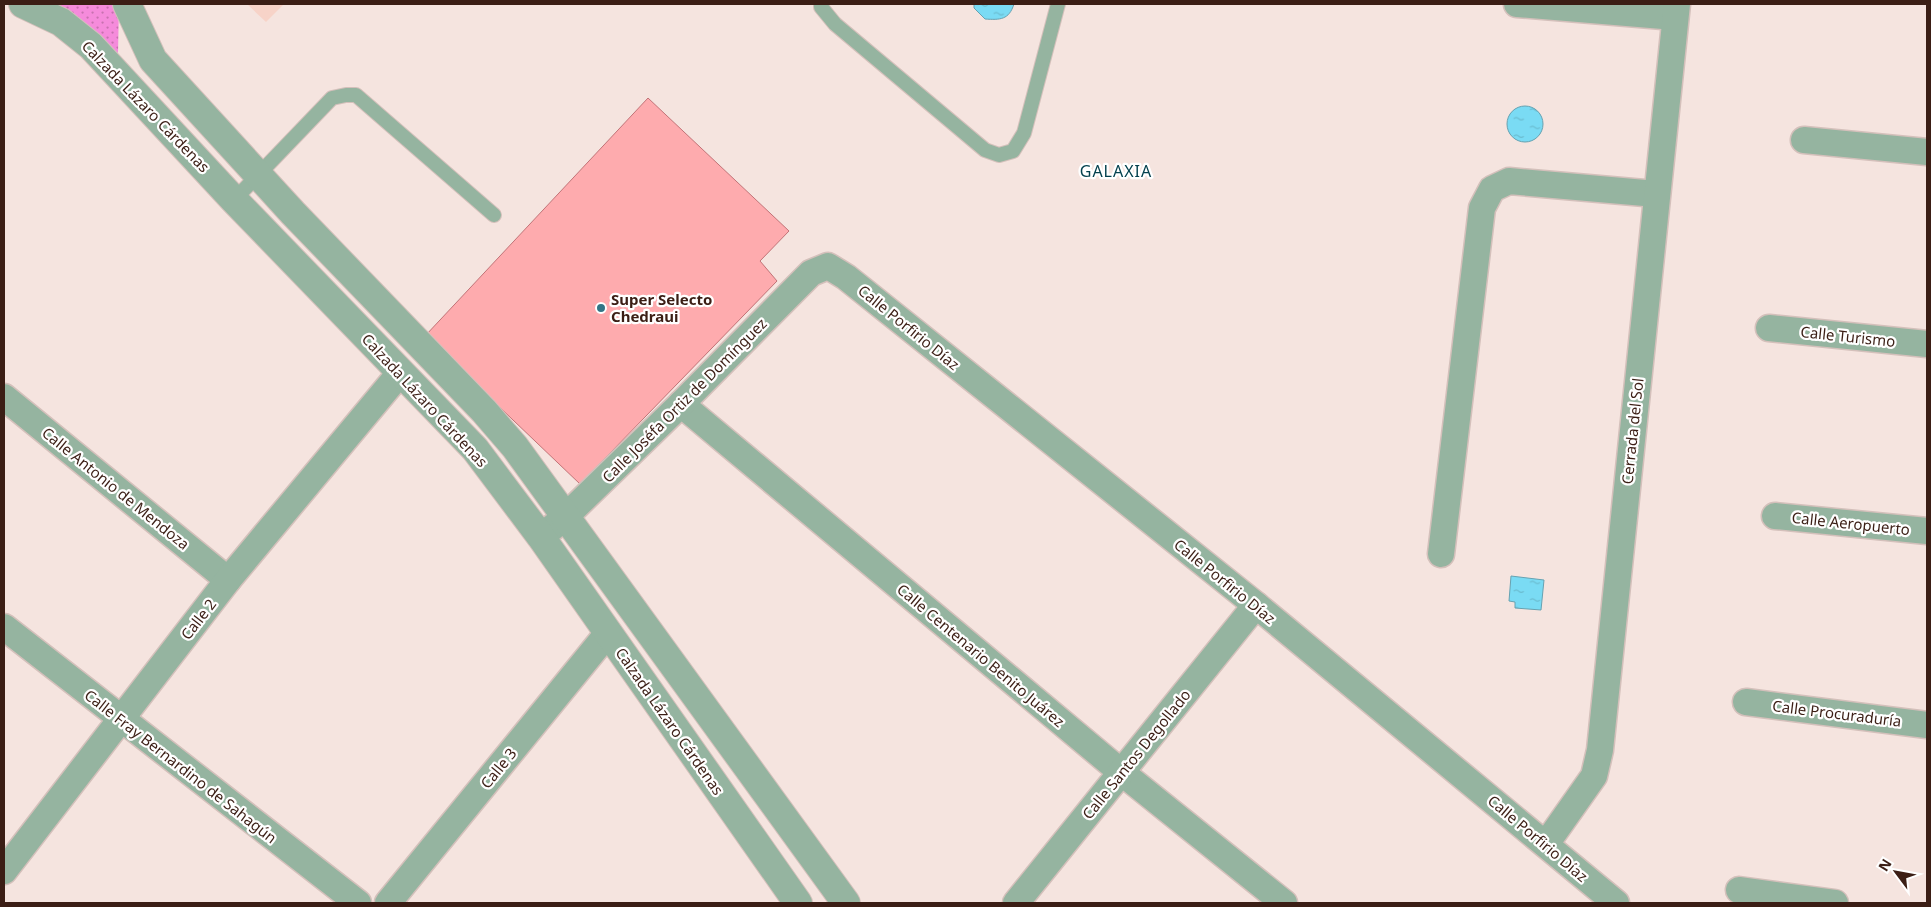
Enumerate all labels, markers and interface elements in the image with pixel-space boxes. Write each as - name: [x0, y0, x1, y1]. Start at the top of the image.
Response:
- street label: Calzada Lázaro Cárdenas: [78, 36, 214, 176]
- district label: GALAXIA: [1080, 160, 1152, 182]
- street label: Calle Porfirio Díaz: [854, 280, 964, 374]
- place label: Super Selecto Chedraui: [611, 289, 712, 326]
- marker: Super Selecto Chedraui: [595, 302, 607, 314]
- street label: Calle Joséfa Ortiz de Domínguez: [597, 313, 771, 487]
- street label: Calle Turismo: [1800, 321, 1896, 351]
- street label: Calzada Lázaro Cárdenas: [358, 329, 492, 471]
- street label: Cerrada del Sol: [1616, 377, 1648, 485]
- street label: Calle Antonio de Mendoza: [38, 422, 194, 554]
- street label: Calle Aeropuerto: [1791, 507, 1911, 539]
- street label: Calle Porfirio Díaz: [1170, 534, 1280, 628]
- street label: Calle Centenario Benito Juárez: [893, 579, 1069, 731]
- street label: Calle 2: [176, 594, 220, 644]
- street label: Calzada Lázaro Cárdenas: [611, 643, 729, 799]
- street label: Calle Fray Bernardino de Sahagún: [81, 685, 281, 847]
- street label: Calle Santos Degollado: [1077, 685, 1195, 823]
- street label: Calle Procuraduría: [1771, 695, 1903, 731]
- street label: Calle 3: [476, 744, 520, 792]
- street label: Calle Porfirio Díaz: [1484, 790, 1592, 886]
- north arrow: [1871, 847, 1921, 897]
- text: N: [1873, 855, 1896, 875]

